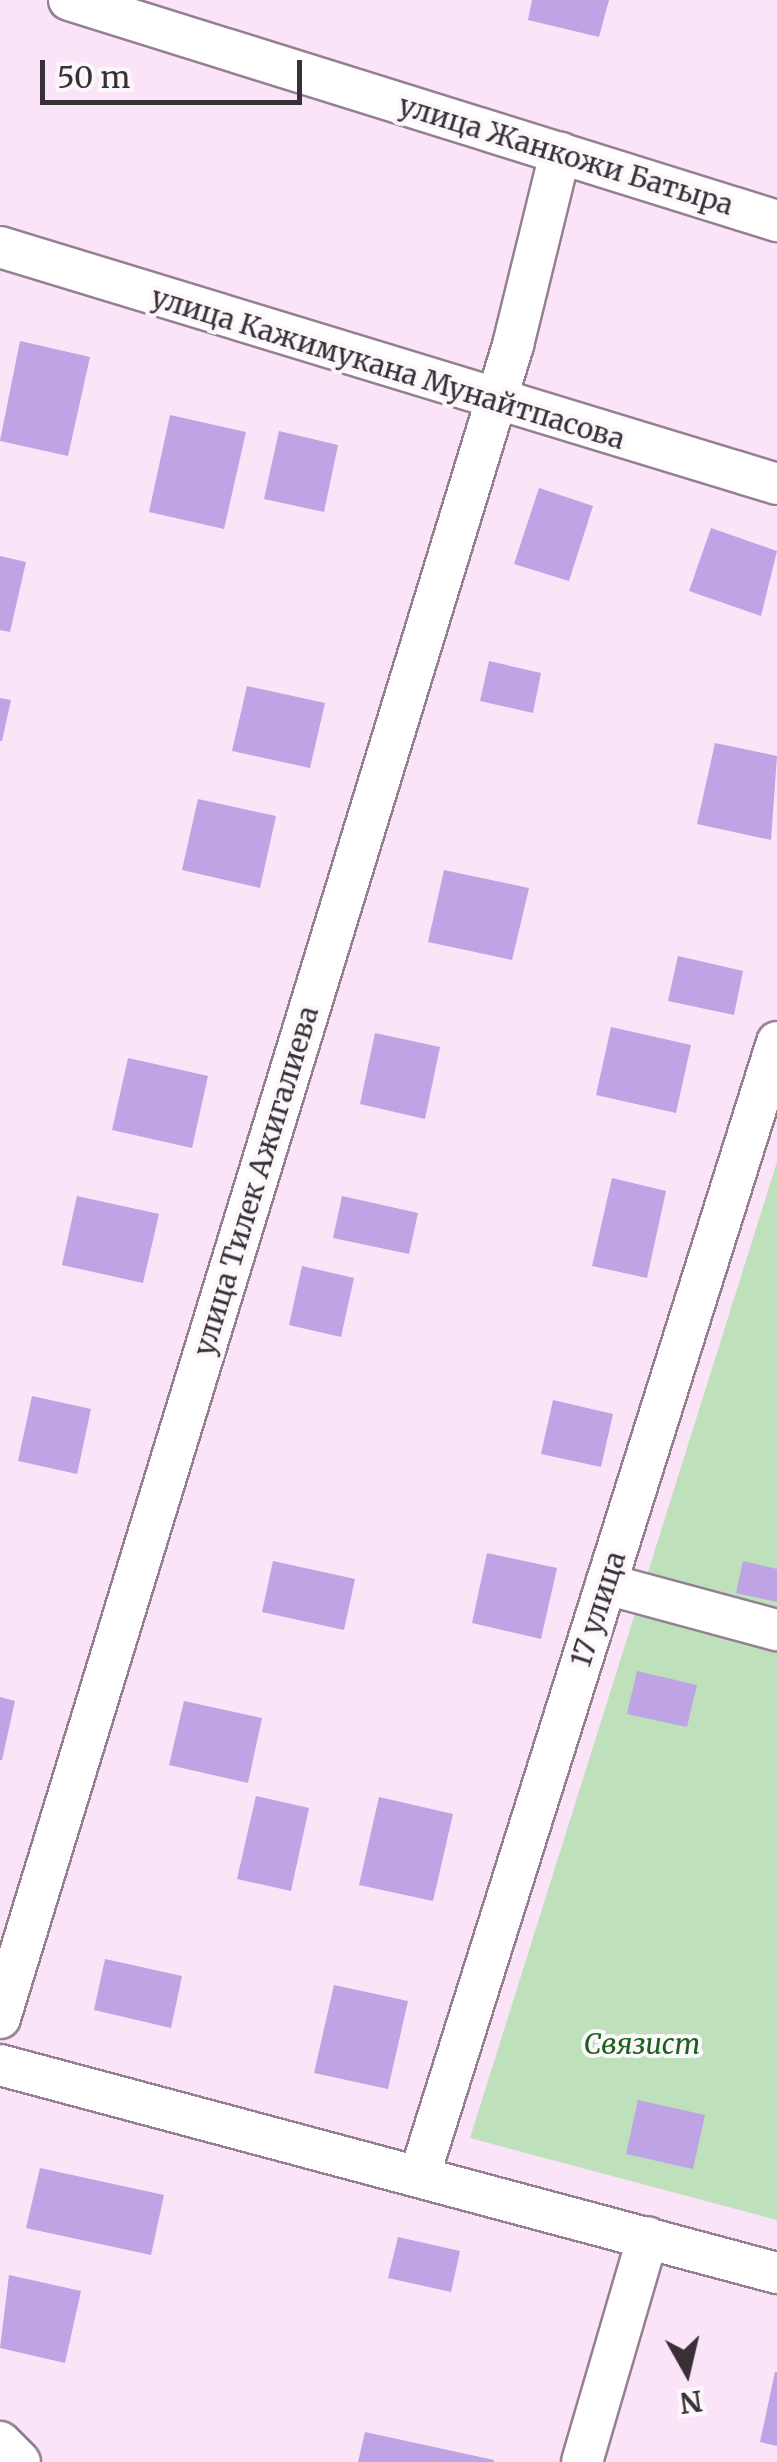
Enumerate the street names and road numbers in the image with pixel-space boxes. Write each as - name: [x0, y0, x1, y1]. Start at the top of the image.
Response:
- street label: улица Жанкожи Батыра: [395, 88, 737, 222]
- street label: улица Кажимукана Мунайтпасова: [147, 280, 629, 456]
- street label: улица Тилек Ажигалиева: [187, 1002, 325, 1360]
- street label: 17 улица: [564, 1547, 632, 1671]

